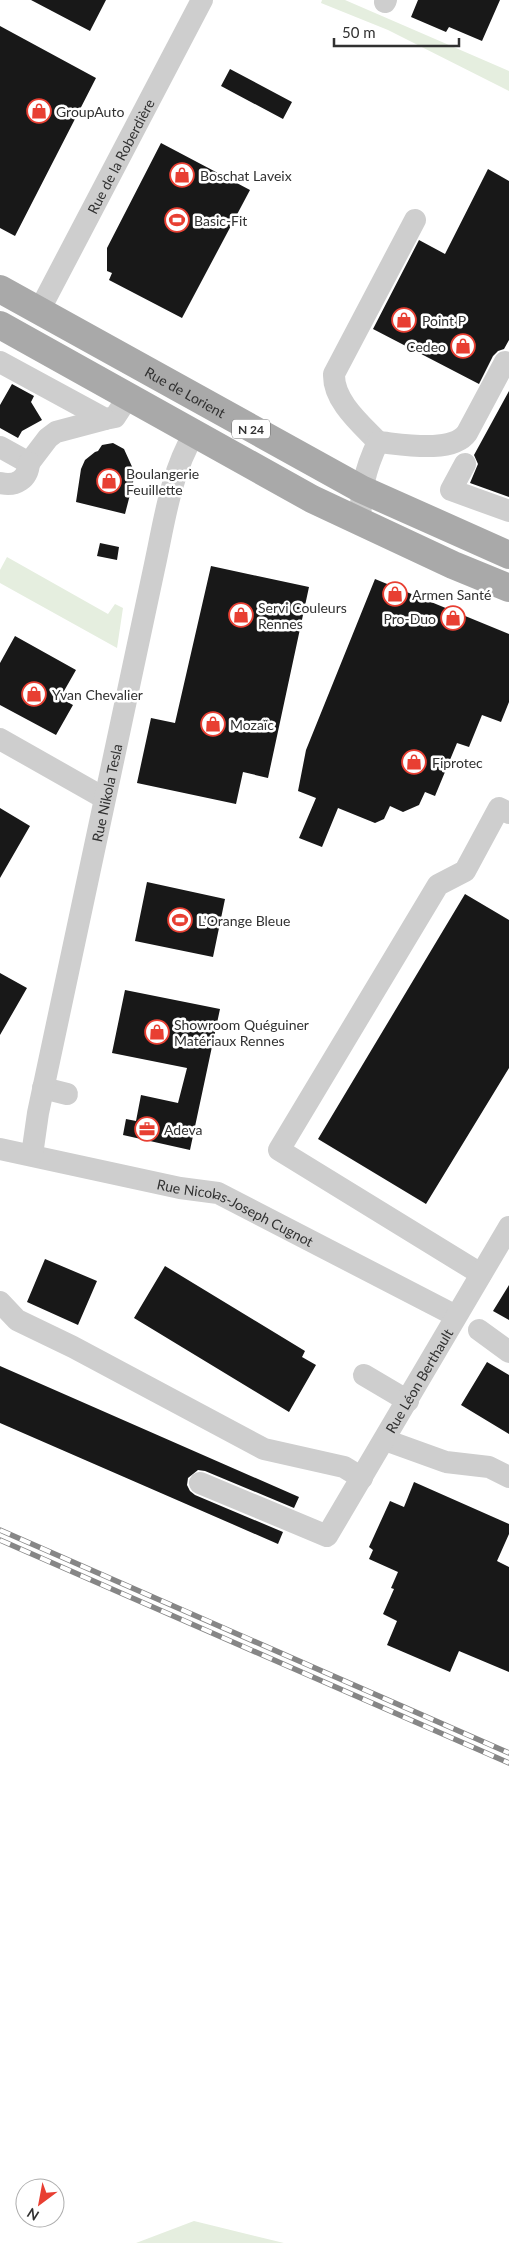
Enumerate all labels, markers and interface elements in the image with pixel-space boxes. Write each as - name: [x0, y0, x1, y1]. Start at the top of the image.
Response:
- scale bar: [334, 15, 459, 47]
- text: 50 m: [342, 23, 376, 41]
- street label: Rue de la Roberdière: [83, 96, 157, 216]
- shop icon: GroupAuto: [26, 98, 52, 124]
- place label: GroupAuto: [56, 103, 124, 120]
- shop icon: Boschat Laveix: [169, 162, 195, 188]
- place label: Boschat Laveix: [200, 167, 292, 184]
- sports icon: Basic-Fit: [164, 207, 190, 233]
- place label: Basic-Fit: [194, 212, 247, 229]
- shop icon: Point P: [391, 307, 417, 333]
- place label: Point P: [422, 312, 466, 329]
- shop icon: Cedeo: [450, 333, 476, 359]
- place label: Cedeo: [406, 338, 446, 355]
- street label: Rue de Lorient: [142, 363, 229, 421]
- road number: N 24: [232, 419, 270, 438]
- place label: Boulangerie Feuillette: [126, 465, 199, 498]
- shop icon: Boulangerie Feuillette: [96, 468, 122, 494]
- shop icon: Armen Santé: [382, 581, 408, 607]
- place label: Armen Santé: [412, 586, 491, 603]
- place label: Servi Couleurs Rennes: [258, 599, 347, 632]
- shop icon: Servi Couleurs Rennes: [228, 602, 254, 628]
- shop icon: Pro-Duo: [440, 605, 466, 631]
- place label: Pro-Duo: [384, 610, 436, 627]
- shop icon: Yvan Chevalier: [21, 681, 47, 707]
- place label: Yvan Chevalier: [52, 686, 143, 703]
- shop icon: Mozaïc: [200, 711, 226, 737]
- place label: Mozaïc: [230, 716, 274, 733]
- street label: Rue Nikola Tesla: [88, 742, 125, 843]
- shop icon: Fiprotec: [401, 749, 427, 775]
- place label: Fiprotec: [432, 754, 483, 771]
- sports icon: L'Orange Bleue: [167, 907, 193, 933]
- place label: L'Orange Bleue: [198, 912, 290, 929]
- place label: Showroom Quéguiner Matériaux Rennes: [174, 1016, 309, 1049]
- shop icon: Showroom Quéguiner Matériaux Rennes: [144, 1019, 170, 1045]
- office icon: Adeva: [134, 1116, 160, 1142]
- place label: Adeva: [164, 1121, 202, 1138]
- street label: Rue Nicolas-Joseph Cugnot: [156, 1175, 316, 1249]
- street label: Rue Léon Berthault: [381, 1325, 456, 1436]
- north arrow: [15, 2178, 65, 2228]
- text: N: [24, 2204, 42, 2225]

